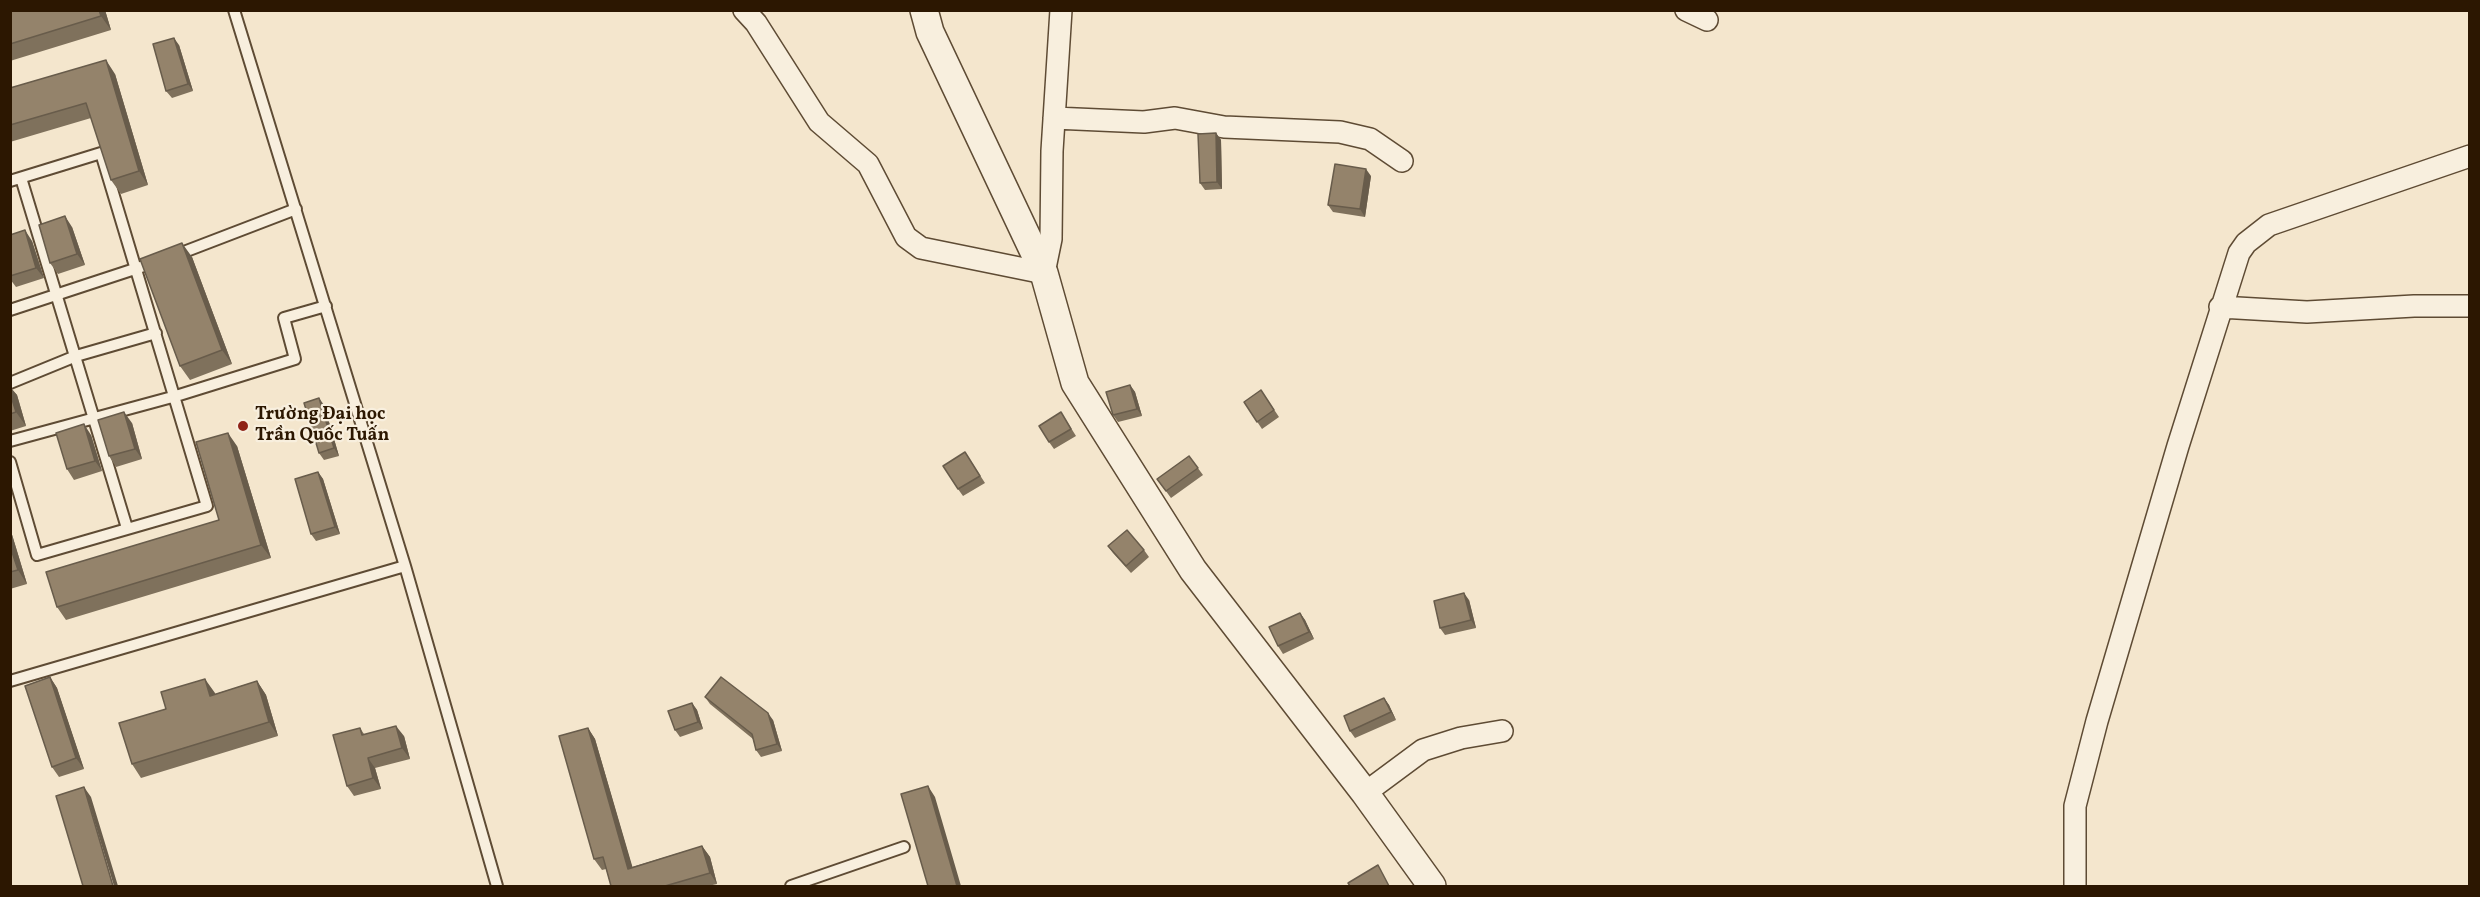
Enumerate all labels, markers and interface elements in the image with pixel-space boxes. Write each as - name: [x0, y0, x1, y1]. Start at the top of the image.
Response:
- place label: Trường Đại học Trần Quốc Tuấn: [255, 405, 389, 448]
- marker: Trường Đại học Trần Quốc Tuấn: [236, 419, 250, 433]

